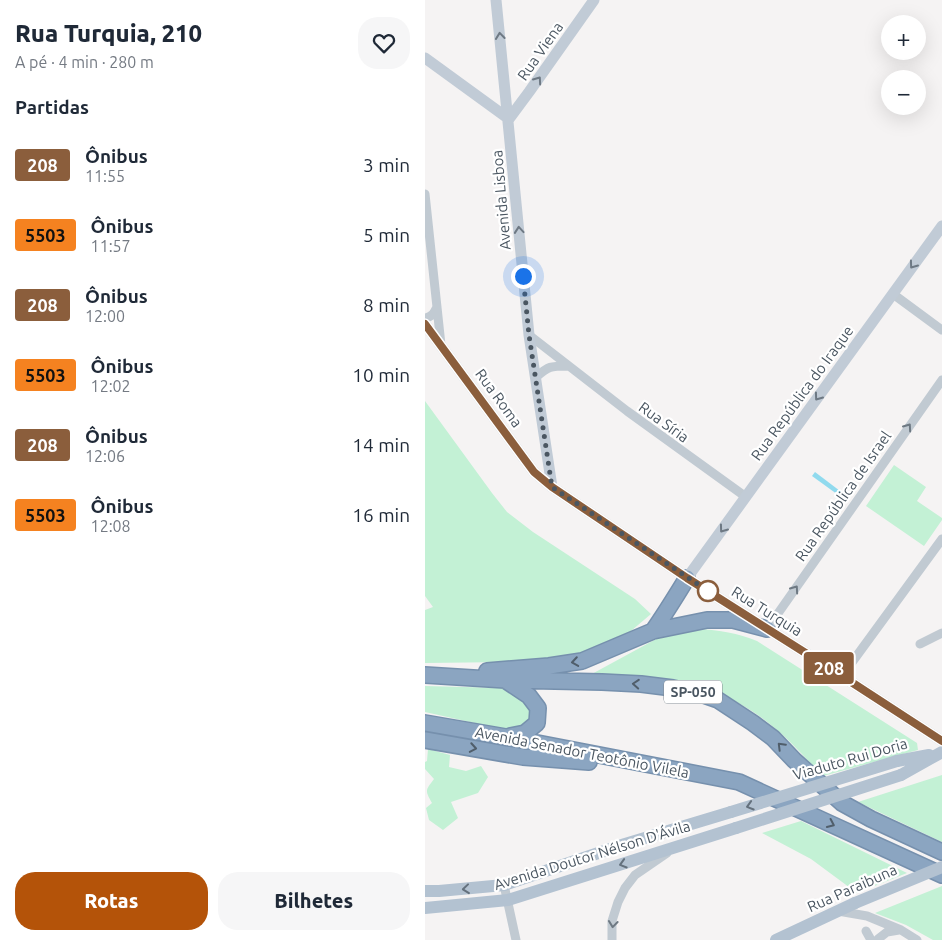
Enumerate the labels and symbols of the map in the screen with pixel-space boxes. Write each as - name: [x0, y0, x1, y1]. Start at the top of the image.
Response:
- street label: Rua Viena: [514, 19, 566, 83]
- one-way arrow: [495, 32, 506, 40]
- one-way arrow: [532, 76, 541, 86]
- street label: Avenida Lisboa: [488, 149, 514, 251]
- one-way arrow: [514, 226, 525, 234]
- one-way arrow: [910, 259, 919, 269]
- your location: [511, 264, 536, 289]
- street label: Rua República do Iraque: [747, 322, 857, 464]
- street label: Rua Roma: [472, 366, 526, 430]
- one-way arrow: [815, 391, 824, 401]
- street label: Rua Síria: [636, 398, 692, 446]
- one-way arrow: [902, 424, 911, 433]
- street label: Rua República de Israel: [792, 428, 894, 564]
- one-way arrow: [720, 523, 729, 533]
- unlabelled marker: [697, 580, 719, 602]
- street label: Rua Turquia: [729, 583, 805, 639]
- one-way arrow: [789, 585, 798, 595]
- line badge: 208: [800, 652, 858, 684]
- one-way arrow: [571, 656, 579, 666]
- one-way arrow: [632, 679, 640, 690]
- road number: SP-050: [664, 680, 722, 704]
- street label: Avenida Senador Teotônio Vilela: [474, 723, 690, 781]
- street label: Viaduto Rui Doria: [791, 735, 909, 783]
- one-way arrow: [469, 743, 477, 753]
- one-way arrow: [778, 743, 787, 752]
- one-way arrow: [746, 800, 755, 810]
- street label: Avenida Doutor Nélson D'Ávila: [492, 817, 692, 893]
- one-way arrow: [826, 818, 835, 828]
- one-way arrow: [619, 859, 628, 869]
- street label: Rua Paraibuna: [805, 861, 899, 915]
- one-way arrow: [462, 883, 470, 894]
- one-way arrow: [608, 920, 619, 928]

